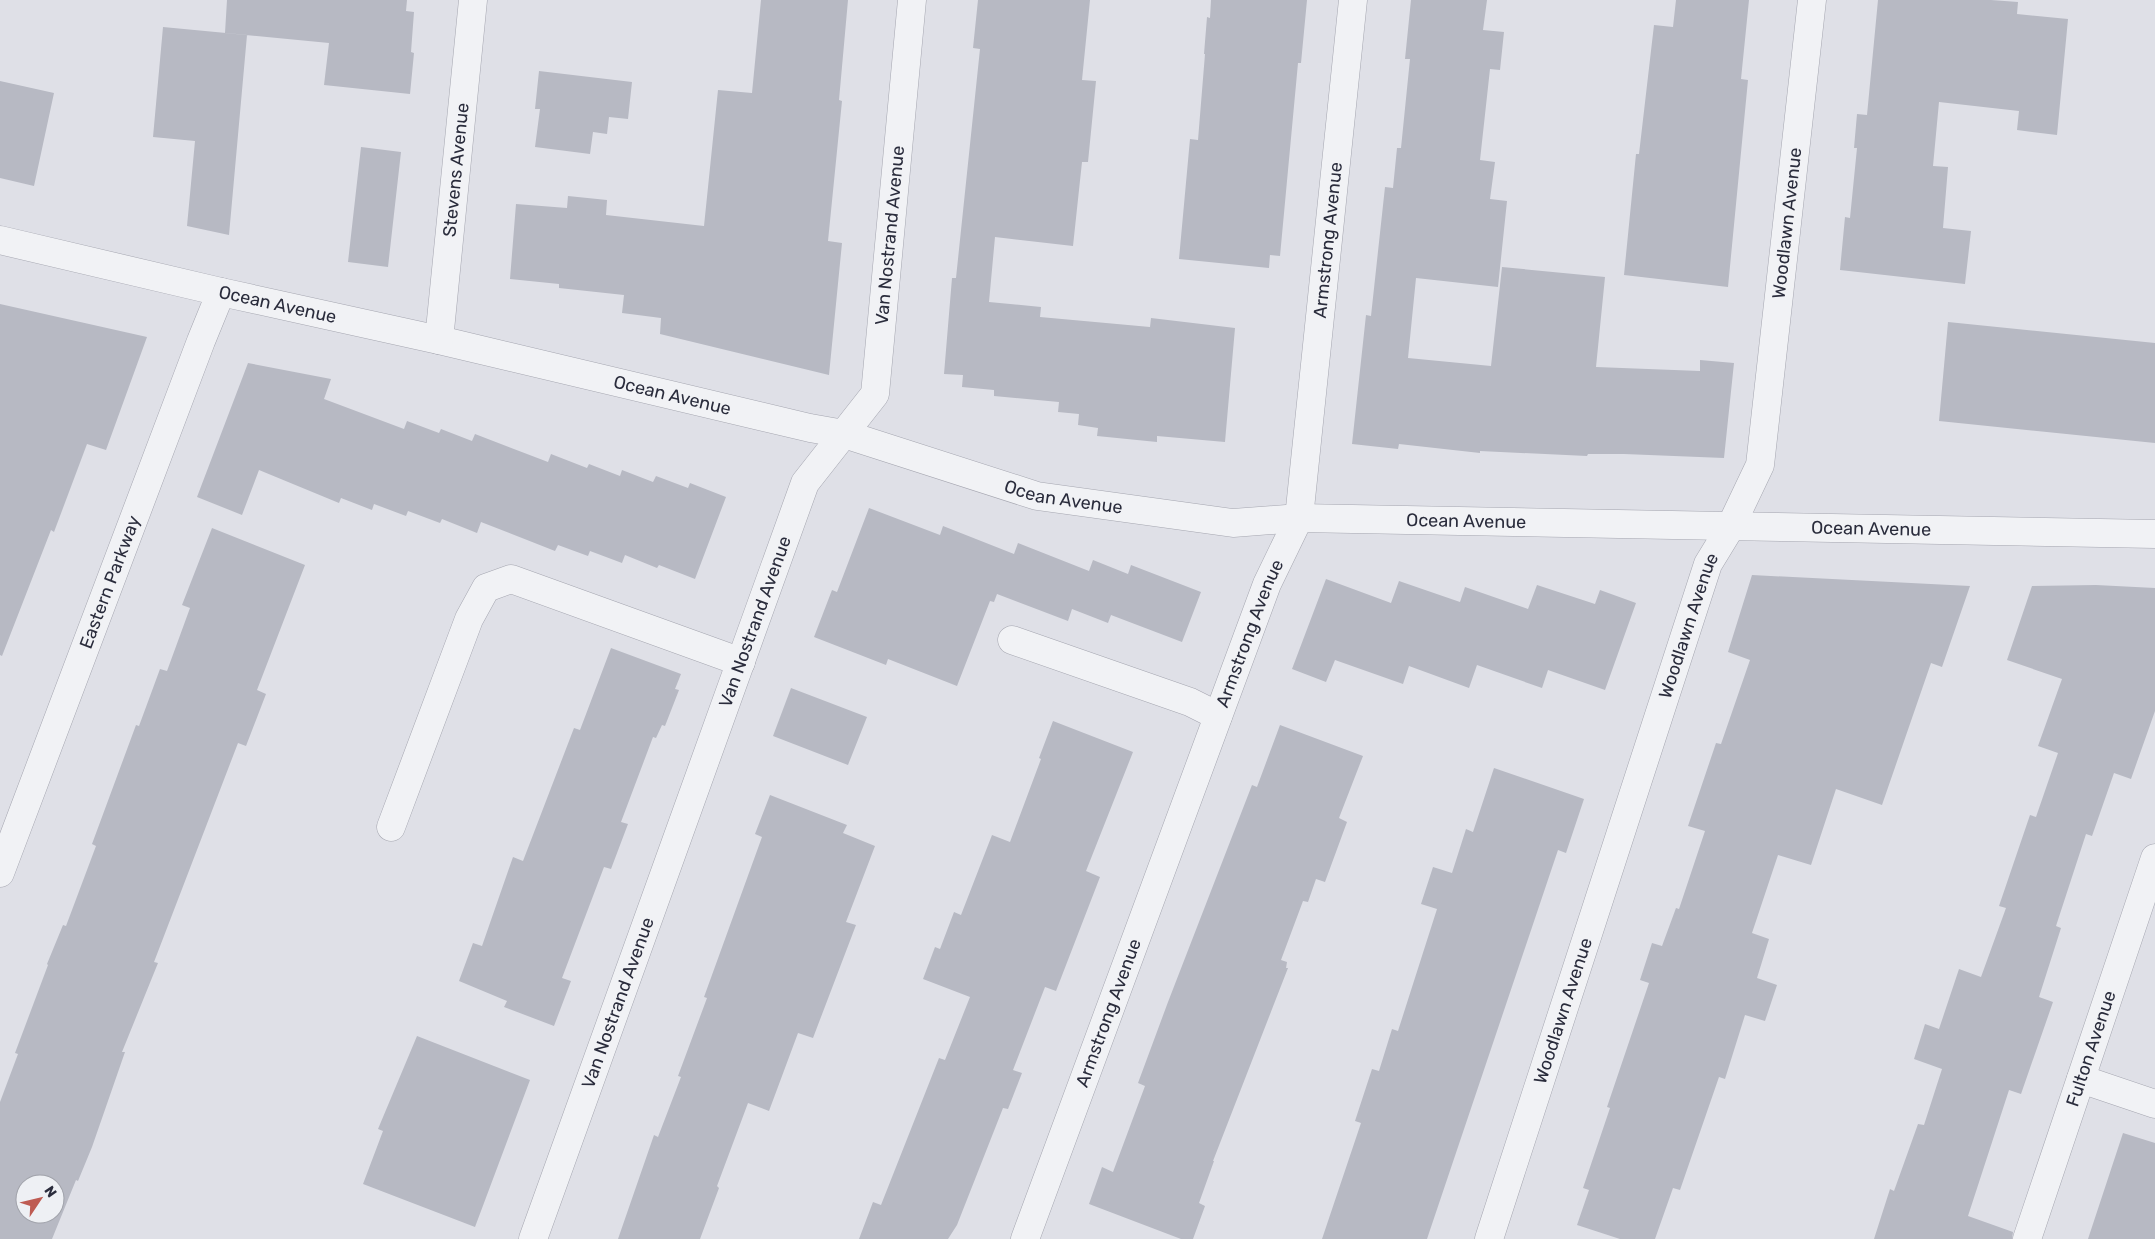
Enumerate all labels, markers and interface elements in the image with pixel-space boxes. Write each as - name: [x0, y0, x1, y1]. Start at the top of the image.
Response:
- street label: Stevens Avenue: [438, 102, 474, 238]
- street label: Van Nostrand Avenue: [871, 145, 909, 326]
- street label: Woodlawn Avenue: [1768, 146, 1806, 300]
- street label: Armstrong Avenue: [1309, 161, 1347, 319]
- street label: Ocean Avenue: [217, 281, 339, 328]
- street label: Ocean Avenue: [611, 371, 733, 420]
- street label: Ocean Avenue: [1001, 475, 1124, 519]
- street label: Ocean Avenue: [1406, 509, 1526, 533]
- street label: Eastern Parkway: [75, 512, 145, 652]
- street label: Ocean Avenue: [1811, 517, 1931, 541]
- street label: Van Nostrand Avenue: [714, 533, 796, 710]
- street label: Woodlawn Avenue: [1654, 549, 1723, 701]
- street label: Armstrong Avenue: [1211, 556, 1288, 710]
- street label: Van Nostrand Avenue: [577, 914, 659, 1091]
- street label: Woodlawn Avenue: [1529, 935, 1597, 1086]
- street label: Armstrong Avenue: [1071, 936, 1146, 1090]
- street label: Fulton Avenue: [2061, 988, 2121, 1109]
- north arrow: [15, 1174, 65, 1224]
- text: N: [40, 1183, 60, 1201]

